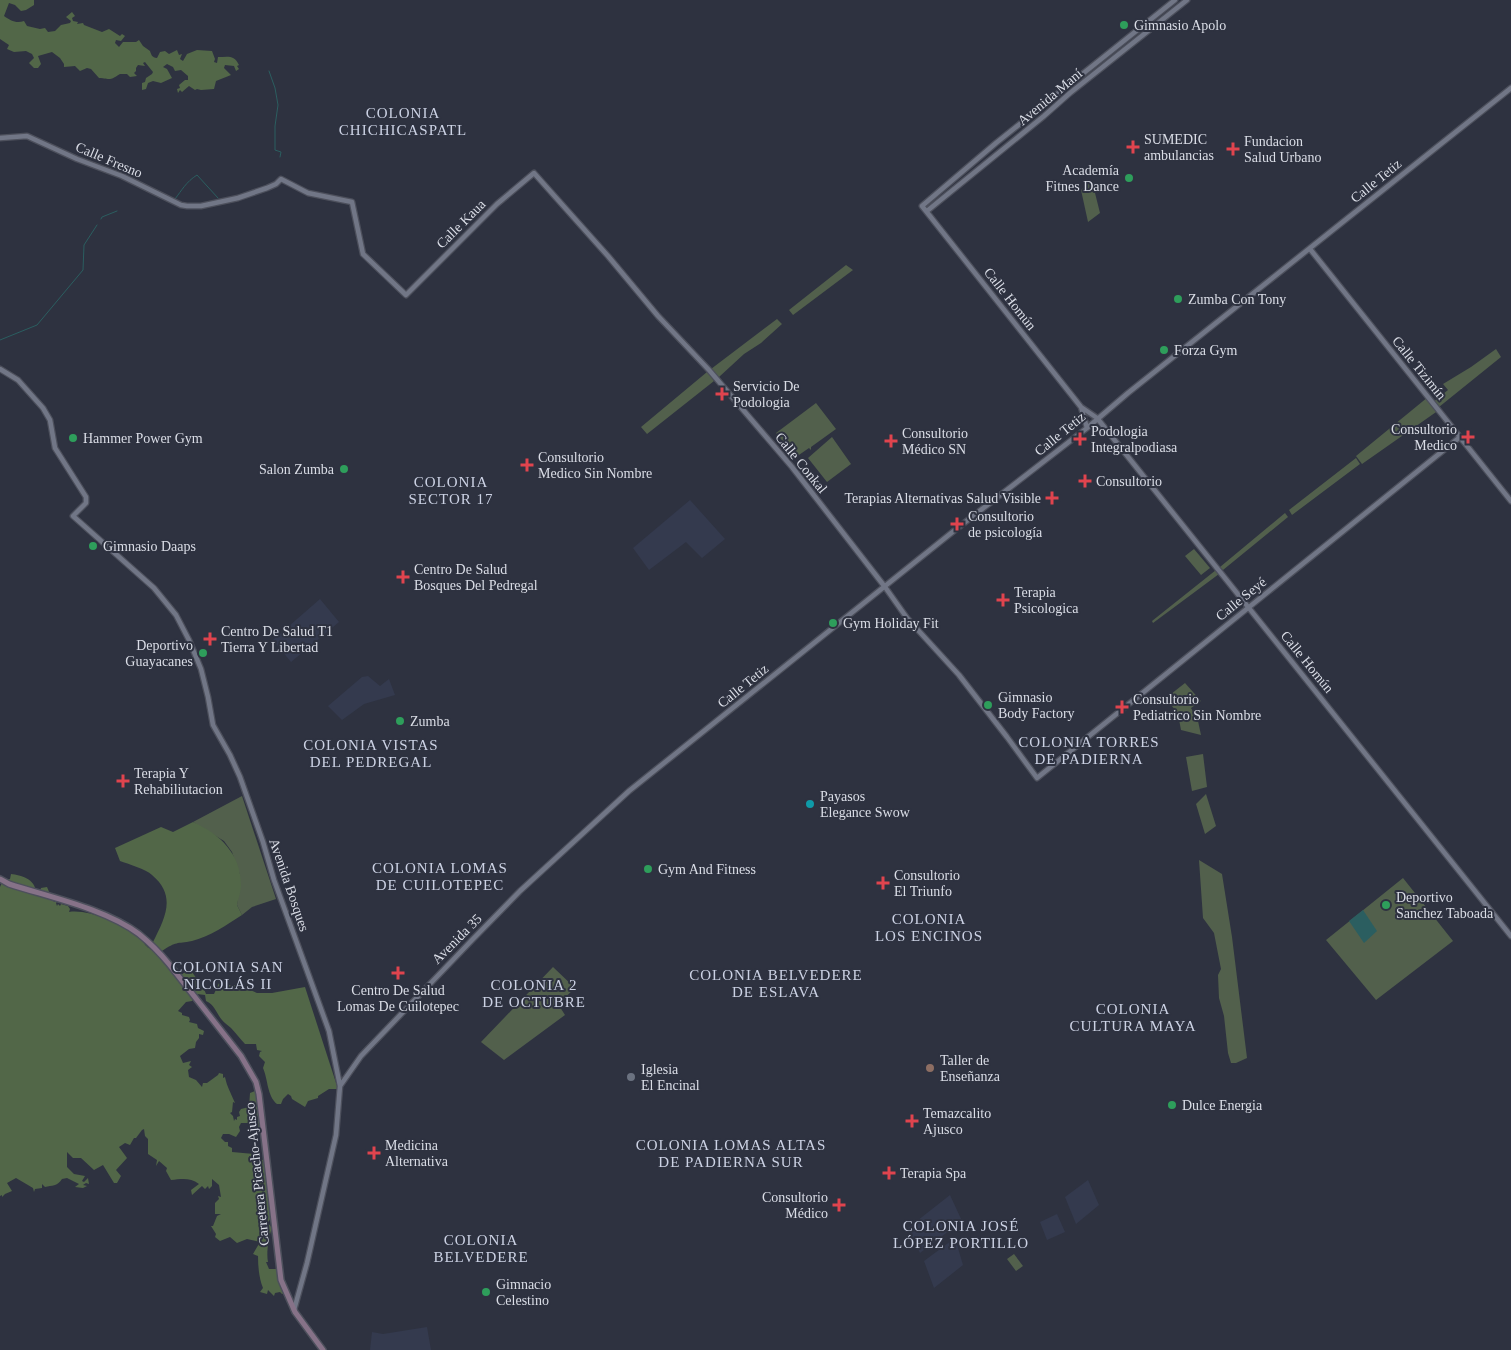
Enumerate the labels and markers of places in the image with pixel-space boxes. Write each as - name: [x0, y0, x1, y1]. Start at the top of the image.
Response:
- place label: Gimnasio Apolo: [1134, 18, 1226, 33]
- marker: Gimnasio Apolo: [1118, 19, 1130, 31]
- place label: SUMEDIC ambulancias: [1144, 132, 1214, 163]
- place label: Fundacion Salud Urbano: [1244, 134, 1321, 165]
- marker: SUMEDIC ambulancias: [1126, 140, 1140, 154]
- marker: Fundacion Salud Urbano: [1226, 142, 1240, 156]
- place label: Academía Fitnes Dance: [1046, 163, 1120, 194]
- marker: Academía Fitnes Dance: [1123, 172, 1135, 184]
- place label: Zumba Con Tony: [1188, 292, 1286, 307]
- marker: Zumba Con Tony: [1172, 293, 1184, 305]
- place label: Forza Gym: [1174, 343, 1237, 358]
- marker: Forza Gym: [1158, 344, 1170, 356]
- place label: Servicio De Podologia: [733, 379, 799, 410]
- marker: Servicio De Podologia: [715, 387, 729, 401]
- place label: Consultorio Medico: [1391, 422, 1457, 453]
- place label: Podologia Integralpodiasa: [1091, 424, 1178, 455]
- place label: Consultorio Médico SN: [902, 426, 968, 457]
- marker: Consultorio Medico: [1461, 430, 1475, 444]
- place label: Hammer Power Gym: [83, 431, 203, 446]
- marker: Hammer Power Gym: [67, 432, 79, 444]
- marker: Podologia Integralpodiasa: [1073, 432, 1087, 446]
- marker: Consultorio Médico SN: [884, 434, 898, 448]
- place label: Consultorio Medico Sin Nombre: [538, 450, 652, 481]
- marker: Consultorio Medico Sin Nombre: [520, 458, 534, 472]
- place label: Salon Zumba: [259, 462, 335, 477]
- marker: Salon Zumba: [338, 463, 350, 475]
- marker: Consultorio: [1078, 474, 1092, 488]
- place label: Consultorio: [1096, 474, 1162, 489]
- place label: Terapias Alternativas Salud Visible: [844, 491, 1041, 506]
- marker: Terapias Alternativas Salud Visible: [1045, 491, 1059, 505]
- place label: Consultorio de psicología: [968, 509, 1043, 540]
- marker: Consultorio de psicología: [950, 517, 964, 531]
- place label: Gimnasio Daaps: [103, 539, 196, 554]
- marker: Gimnasio Daaps: [87, 540, 99, 552]
- place label: Centro De Salud Bosques Del Pedregal: [414, 562, 538, 593]
- marker: Centro De Salud Bosques Del Pedregal: [396, 570, 410, 584]
- place label: Terapia Psicologica: [1014, 585, 1079, 616]
- marker: Terapia Psicologica: [996, 593, 1010, 607]
- place label: Gym Holiday Fit: [843, 616, 939, 631]
- marker: Gym Holiday Fit: [827, 617, 839, 629]
- place label: Centro De Salud T1 Tierra Y Libertad: [221, 624, 333, 655]
- marker: Centro De Salud T1 Tierra Y Libertad: [203, 632, 217, 646]
- place label: Deportivo Guayacanes: [125, 638, 193, 669]
- marker: Deportivo Guayacanes: [197, 647, 209, 659]
- place label: Gimnasio Body Factory: [998, 690, 1075, 721]
- place label: Consultorio Pediatrico Sin Nombre: [1133, 692, 1261, 723]
- marker: Gimnasio Body Factory: [982, 699, 994, 711]
- marker: Consultorio Pediatrico Sin Nombre: [1115, 700, 1129, 714]
- place label: Zumba: [410, 714, 450, 729]
- marker: Zumba: [394, 715, 406, 727]
- place label: Terapia Y Rehabiliutacion: [134, 766, 223, 797]
- marker: Terapia Y Rehabiliutacion: [116, 774, 130, 788]
- place label: Payasos Elegance Swow: [820, 789, 911, 820]
- marker: Payasos Elegance Swow: [804, 798, 816, 810]
- place label: Gym And Fitness: [658, 862, 756, 877]
- marker: Gym And Fitness: [642, 863, 654, 875]
- place label: Consultorio El Triunfo: [894, 868, 960, 899]
- marker: Consultorio El Triunfo: [876, 876, 890, 890]
- place label: Deportivo Sanchez Taboada: [1396, 890, 1494, 921]
- marker: Deportivo Sanchez Taboada: [1380, 899, 1392, 911]
- marker: Centro De Salud Lomas De Cuilotepec: [391, 966, 405, 980]
- place label: Centro De Salud Lomas De Cuilotepec: [337, 983, 459, 1014]
- place label: Taller de Enseñanza: [940, 1053, 1001, 1084]
- place label: Iglesia El Encinal: [641, 1062, 700, 1093]
- marker: Taller de Enseñanza: [924, 1062, 936, 1074]
- marker: Iglesia El Encinal: [625, 1071, 637, 1083]
- place label: Dulce Energia: [1182, 1098, 1263, 1113]
- marker: Dulce Energia: [1166, 1099, 1178, 1111]
- place label: Temazcalito Ajusco: [923, 1106, 991, 1137]
- marker: Temazcalito Ajusco: [905, 1114, 919, 1128]
- place label: Medicina Alternativa: [385, 1138, 449, 1169]
- marker: Medicina Alternativa: [367, 1146, 381, 1160]
- marker: Terapia Spa: [882, 1166, 896, 1180]
- place label: Terapia Spa: [900, 1166, 967, 1181]
- place label: Consultorio Médico: [762, 1190, 828, 1221]
- marker: Consultorio Médico: [832, 1198, 846, 1212]
- place label: Gimnacio Celestino: [496, 1277, 551, 1308]
- marker: Gimnacio Celestino: [480, 1286, 492, 1298]

